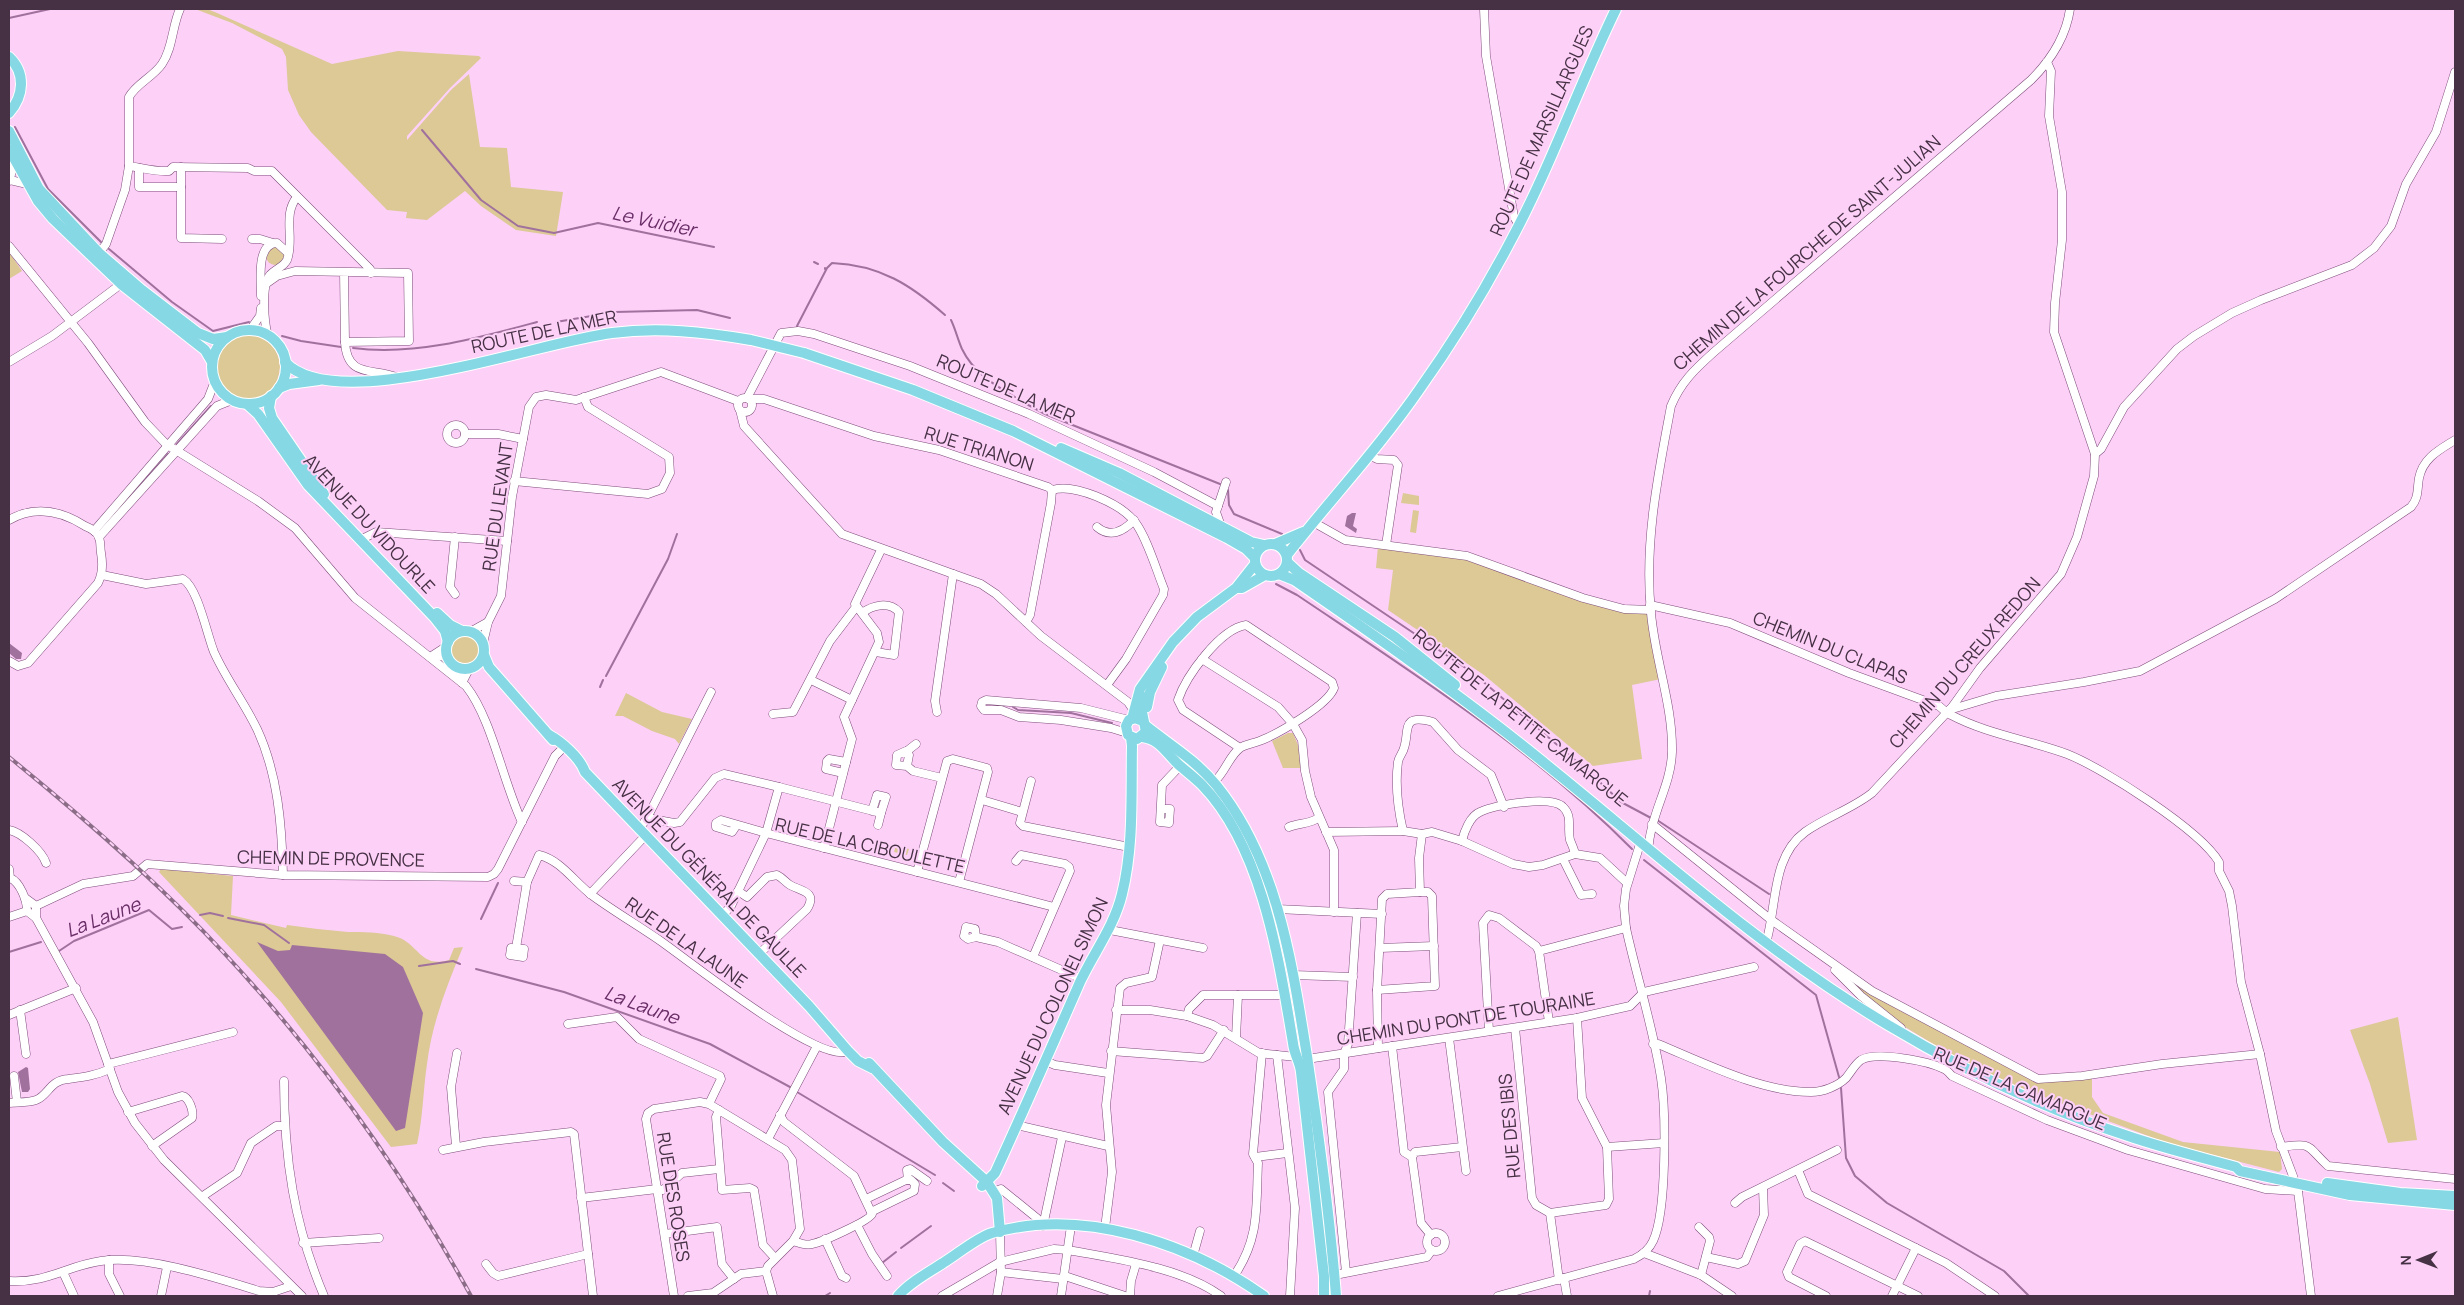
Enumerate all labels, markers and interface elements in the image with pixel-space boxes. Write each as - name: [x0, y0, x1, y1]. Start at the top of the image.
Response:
- street label: ROUTE DE MARSILLARGUES: [1484, 22, 1598, 240]
- street label: CHEMIN DE LA FOURCHE DE SAINT-JULIAN: [1667, 129, 1945, 375]
- water label: Le Vuidier: [610, 199, 700, 243]
- street label: ROUTE DE LA MER: [469, 304, 619, 358]
- street label: ROUTE DE LA MER: [933, 348, 1079, 428]
- street label: RUE TRIANON: [922, 420, 1037, 476]
- street label: RUE DU LEVANT: [476, 441, 518, 573]
- street label: AVENUE DU VIDOURLE: [299, 449, 441, 598]
- street label: CHEMIN DU CREUX REDON: [1883, 572, 2045, 753]
- street label: CHEMIN DU CLAPAS: [1750, 605, 1911, 689]
- street label: ROUTE DE LA PETITE CAMARGUE: [1408, 623, 1633, 811]
- street label: AVENUE DU GÉNÉRAL DE GAULLE: [608, 772, 812, 982]
- street label: RUE DE LA CIBOULETTE: [773, 812, 967, 879]
- street label: CHEMIN DE PROVENCE: [237, 844, 425, 872]
- water label: La Laune: [62, 890, 146, 943]
- street label: RUE DE LA LAUNE: [621, 891, 752, 993]
- street label: AVENUE DU COLONEL SIMON: [991, 893, 1113, 1118]
- water label: La Laune: [601, 979, 685, 1031]
- street label: CHEMIN DU PONT DE TOURAINE: [1335, 986, 1597, 1050]
- street label: RUE DE LA CAMARGUE: [1930, 1041, 2110, 1135]
- street label: RUE DES IBIS: [1492, 1073, 1526, 1179]
- street label: RUE DES ROSES: [652, 1130, 696, 1263]
- north arrow: [2394, 1235, 2444, 1285]
- text: N: [2396, 1255, 2415, 1265]

